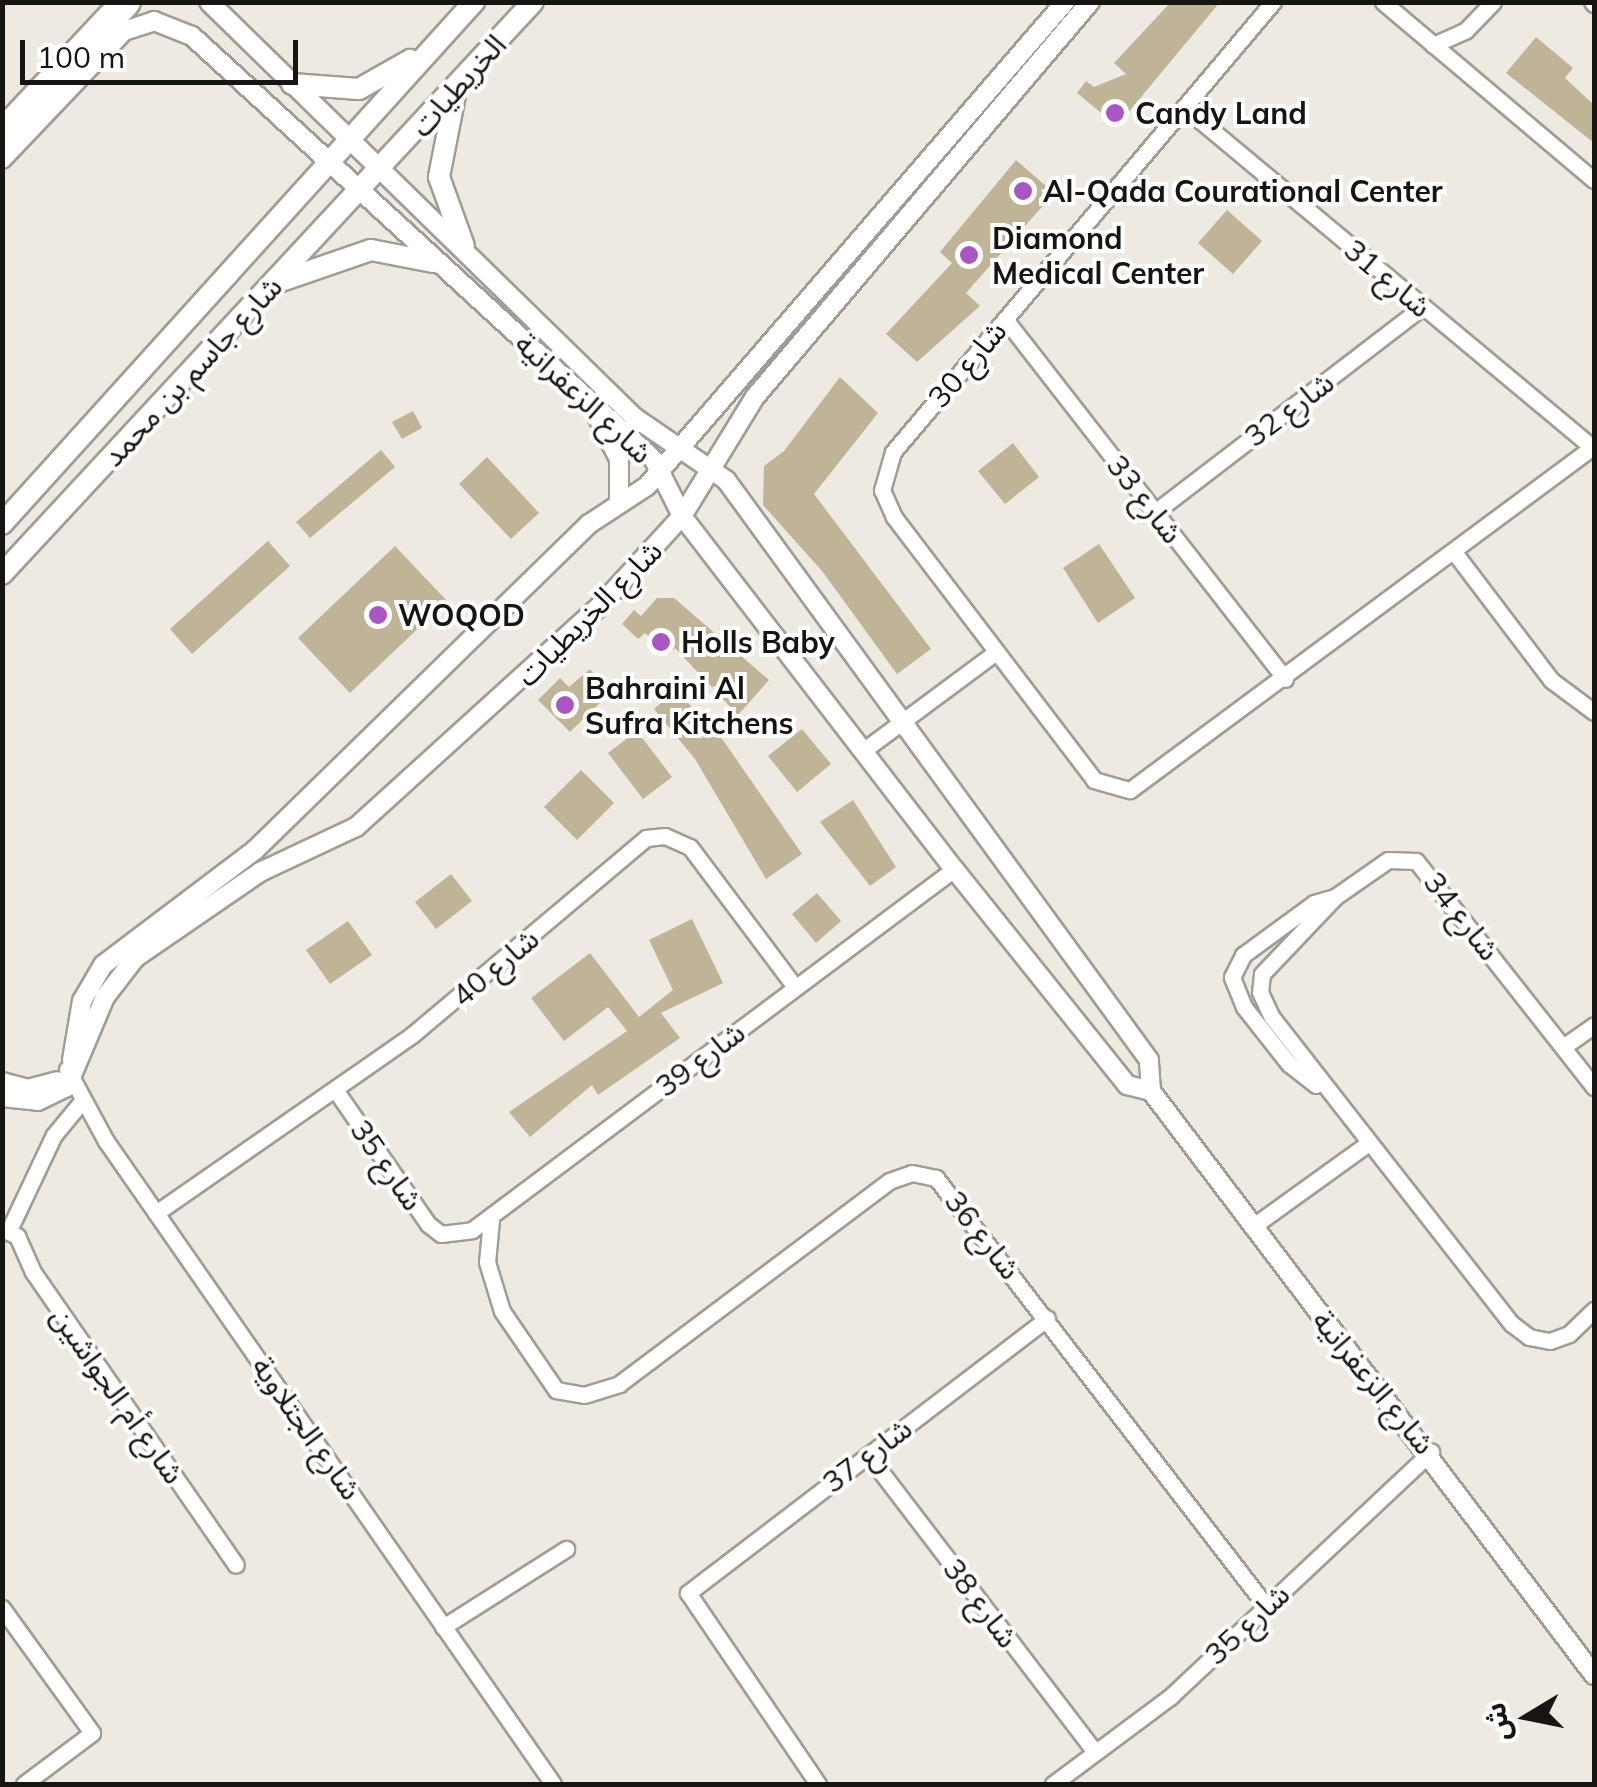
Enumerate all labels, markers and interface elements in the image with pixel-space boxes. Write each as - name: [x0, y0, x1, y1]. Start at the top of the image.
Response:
- scale bar: [25, 20, 302, 82]
- street label: الخريطيات: [403, 27, 513, 143]
- text: 100 m: [37, 38, 125, 76]
- place label: Candy Land: [1135, 95, 1307, 131]
- marker: Candy Land: [1104, 102, 1126, 124]
- place label: Al-Qada Courational Center: [1043, 173, 1443, 209]
- marker: Al-Qada Courational Center: [1012, 180, 1034, 202]
- place label: Diamond Medical Center: [992, 220, 1204, 290]
- street label: شارع 31: [1337, 231, 1439, 325]
- marker: Diamond Medical Center: [956, 242, 982, 268]
- street label: شارع جاسم بن محمد: [95, 268, 289, 474]
- street label: شارع 30: [920, 313, 1014, 415]
- street label: شارع الزعفرانية: [508, 325, 660, 471]
- street label: شارع 32: [1237, 364, 1341, 454]
- street label: شارع 33: [1099, 448, 1191, 550]
- street label: شارع الخريطيات: [509, 533, 669, 693]
- place label: WOQOD: [398, 597, 525, 633]
- marker: WOQOD: [367, 604, 389, 626]
- place label: Holls Baby: [681, 624, 835, 660]
- marker: Holls Baby: [650, 631, 672, 653]
- place label: Bahraini Al Sufra Kitchens: [585, 670, 794, 740]
- marker: Bahraini Al Sufra Kitchens: [554, 694, 576, 716]
- street label: شارع 34: [1416, 865, 1508, 967]
- street label: شارع 40: [444, 920, 546, 1014]
- street label: شارع 39: [648, 1014, 752, 1104]
- street label: شارع 35: [343, 1113, 431, 1217]
- street label: شارع 36: [937, 1184, 1029, 1286]
- street label: شارع أم الجواشين: [44, 1300, 192, 1490]
- street label: شارع الزعفرانية: [1305, 1303, 1443, 1461]
- street label: شارع الجتلاوية: [245, 1349, 369, 1507]
- street label: شارع 37: [815, 1410, 919, 1500]
- street label: شارع 38: [936, 1551, 1026, 1655]
- street label: شارع 35: [1197, 1576, 1297, 1672]
- north arrow: [1477, 1667, 1577, 1767]
- text: ش: [1476, 1700, 1518, 1744]

